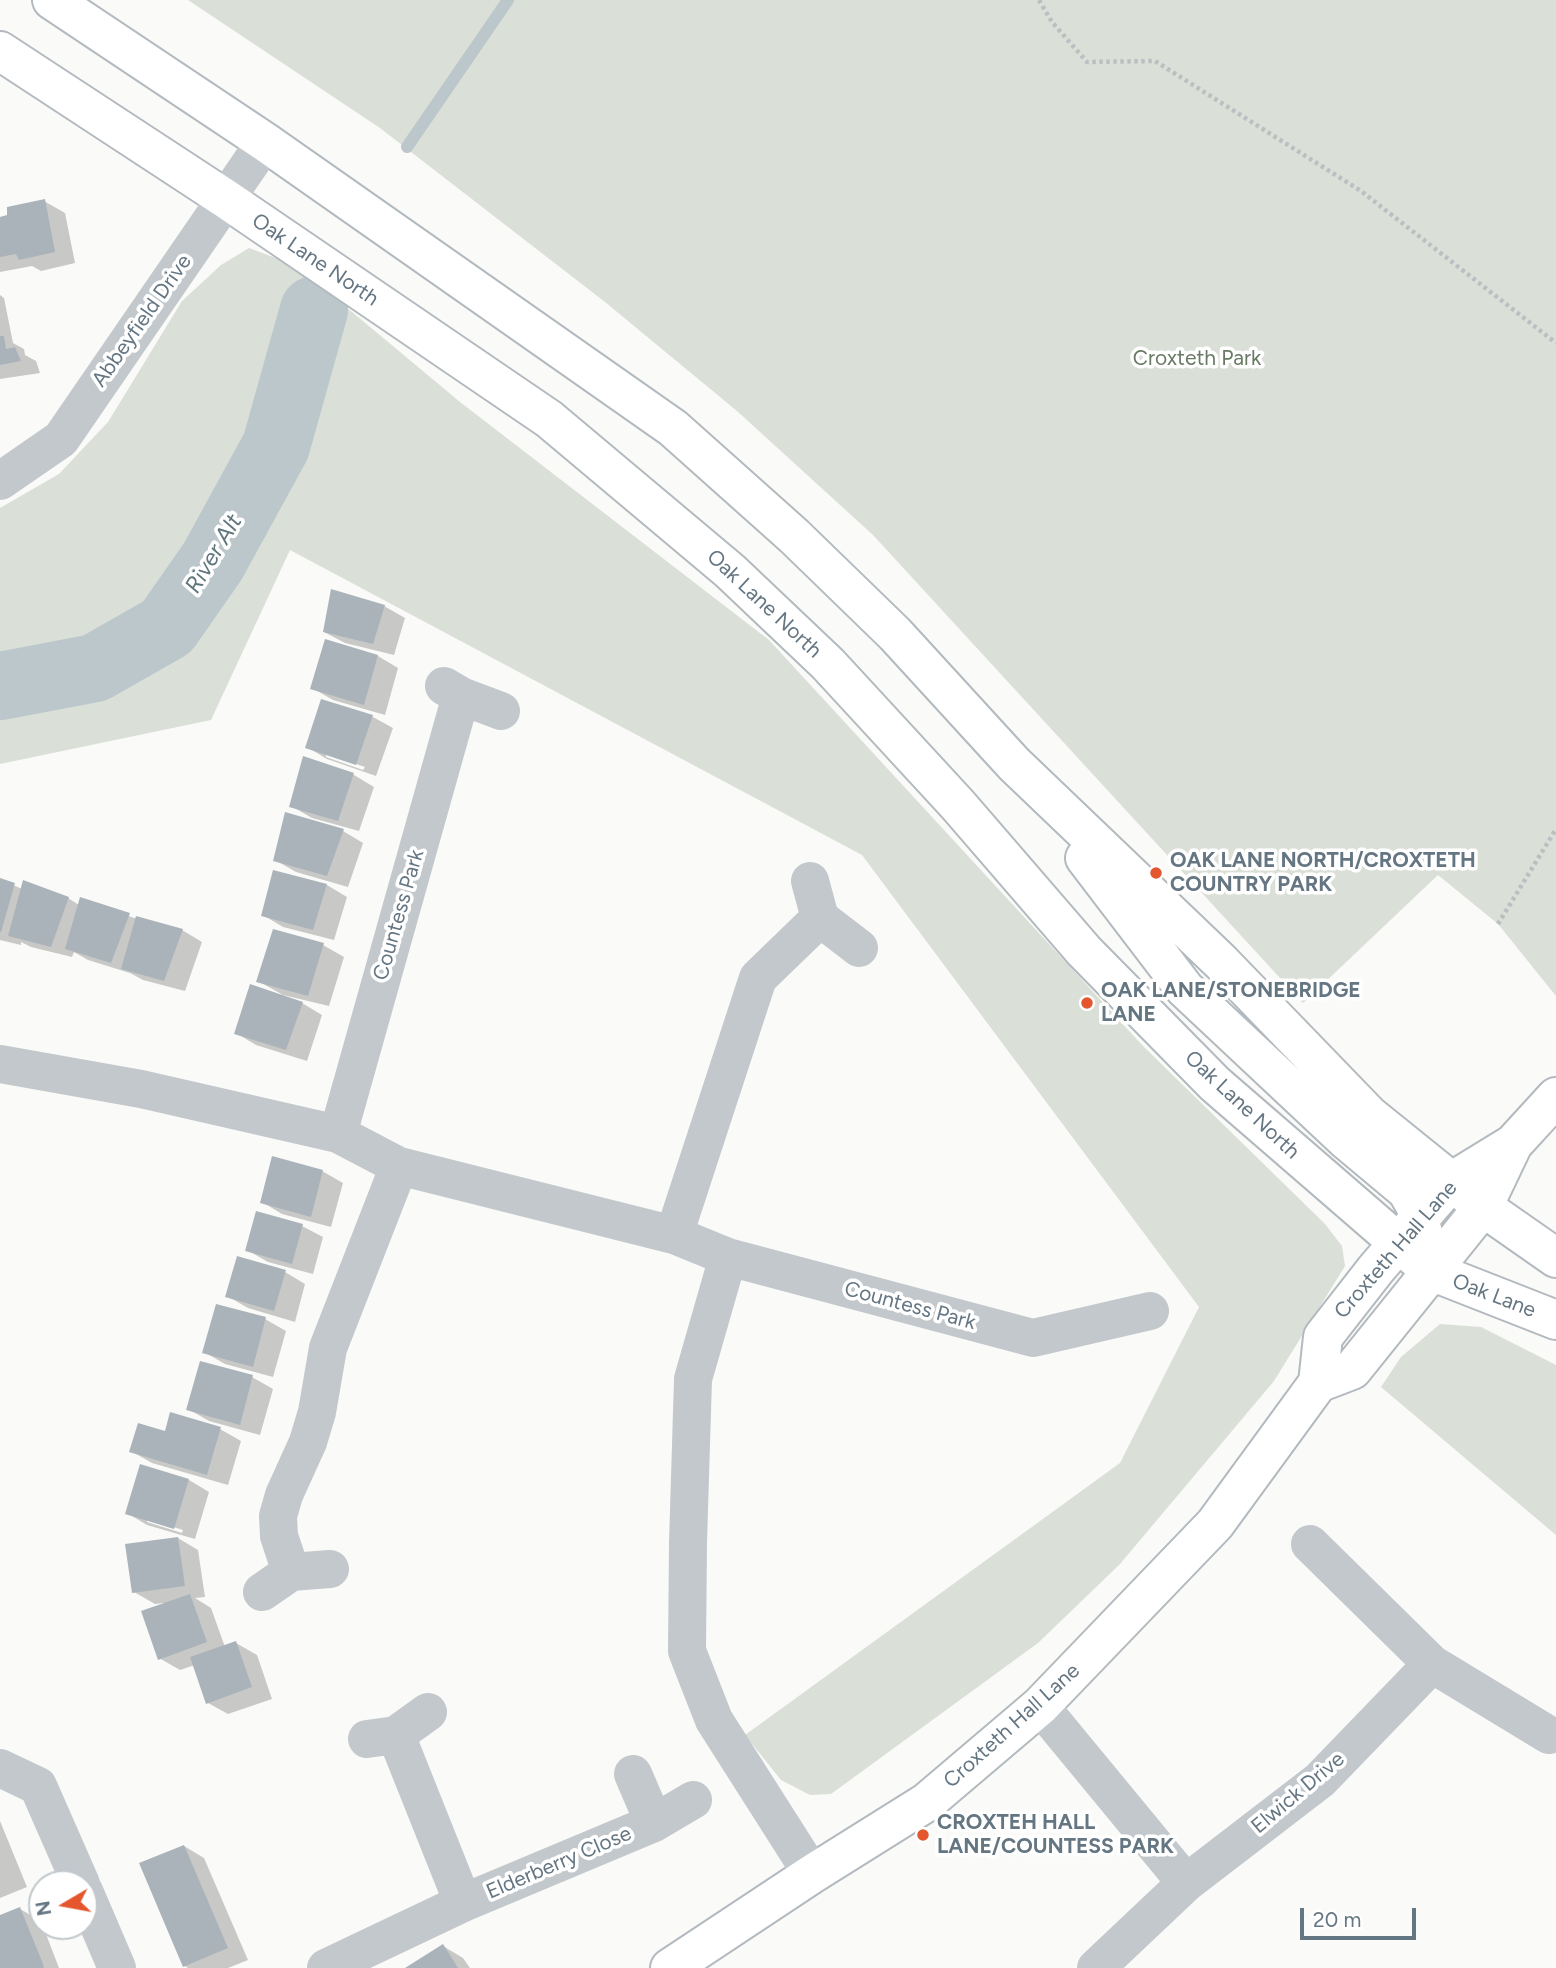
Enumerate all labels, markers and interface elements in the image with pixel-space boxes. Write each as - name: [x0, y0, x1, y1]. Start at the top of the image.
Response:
- street label: Oak Lane North: [247, 208, 383, 312]
- street label: Abbeyfield Drive: [87, 250, 197, 392]
- park label: Croxteth Park: [1133, 346, 1261, 372]
- water label: River Alt: [180, 510, 248, 598]
- street label: Oak Lane North: [701, 544, 827, 664]
- street label: Countess Park: [368, 847, 430, 983]
- place label: OAK LANE NORTH/CROXTETH COUNTRY PARK: [1170, 848, 1476, 898]
- marker: OAK LANE NORTH/CROXTETH COUNTRY PARK: [1148, 865, 1164, 881]
- place label: OAK LANE/STONEBRIDGE LANE: [1101, 978, 1361, 1028]
- marker: OAK LANE/STONEBRIDGE LANE: [1079, 995, 1095, 1011]
- street label: Oak Lane North: [1179, 1045, 1305, 1165]
- street label: Croxteth Hall Lane: [1329, 1176, 1463, 1324]
- street label: Oak Lane: [1449, 1269, 1539, 1323]
- street label: Countess Park: [842, 1276, 978, 1336]
- street label: Croxteth Hall Lane: [939, 1658, 1085, 1794]
- street label: Elwick Drive: [1246, 1747, 1350, 1839]
- place label: CROXTEH HALL LANE/COUNTESS PARK: [937, 1810, 1174, 1860]
- street label: Elderberry Close: [483, 1821, 635, 1905]
- marker: CROXTEH HALL LANE/COUNTESS PARK: [915, 1827, 931, 1843]
- north arrow: [28, 1870, 98, 1940]
- scale bar: [1304, 1895, 1420, 1939]
- text: N: [31, 1899, 56, 1918]
- text: 20 m: [1313, 1907, 1361, 1932]

